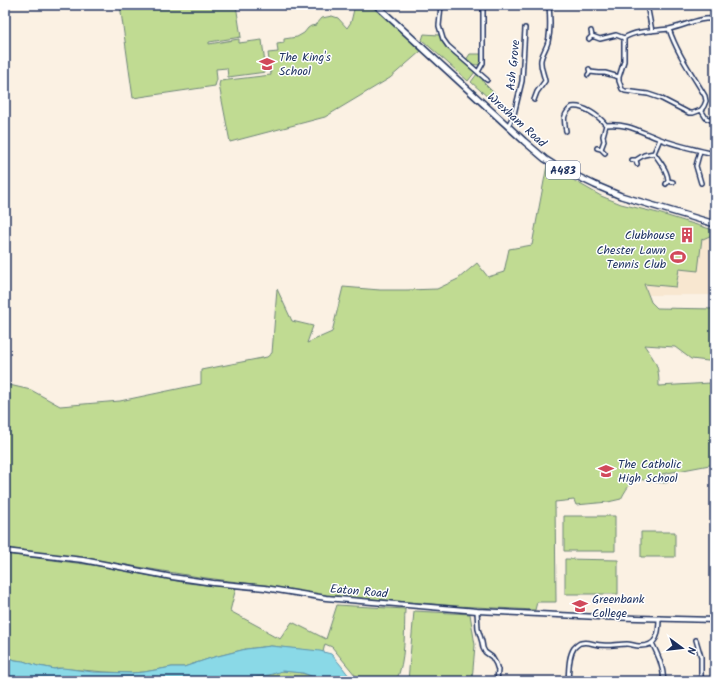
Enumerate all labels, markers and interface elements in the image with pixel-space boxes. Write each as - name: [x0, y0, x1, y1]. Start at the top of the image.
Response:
- street label: Ash Grove: [501, 38, 526, 91]
- place label: The King's School: [279, 48, 331, 81]
- school or university icon: The King's School: [258, 55, 276, 73]
- street label: Wrexham Road: [483, 88, 551, 153]
- road number: A483: [546, 161, 580, 179]
- place label: Clubhouse: [625, 226, 676, 245]
- building icon: Clubhouse: [678, 226, 696, 244]
- place label: Chester Lawn Tennis Club: [596, 241, 667, 274]
- sports icon: Chester Lawn Tennis Club: [669, 248, 687, 266]
- place label: The Catholic High School: [618, 455, 682, 488]
- school or university icon: The Catholic High School: [597, 462, 615, 480]
- street label: Eaton Road: [329, 580, 390, 604]
- place label: Greenbank College: [592, 590, 645, 623]
- school or university icon: Greenbank College: [571, 597, 589, 615]
- north arrow: [662, 628, 702, 668]
- text: N: [681, 645, 700, 656]

